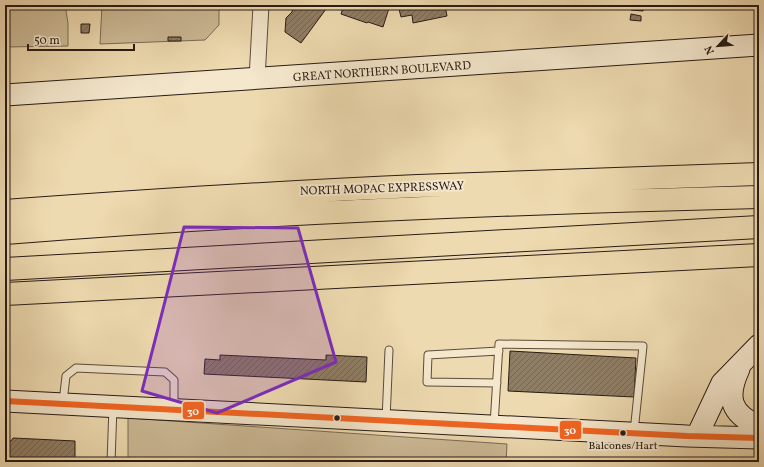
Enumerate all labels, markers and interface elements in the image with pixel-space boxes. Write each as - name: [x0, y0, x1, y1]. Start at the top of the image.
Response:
- scale bar: [28, 26, 134, 52]
- north arrow: [698, 26, 738, 66]
- text: 50 m: [34, 33, 60, 49]
- text: N: [702, 43, 719, 57]
- street label: GREAT NORTHERN BOULEVARD: [293, 58, 472, 86]
- street label: NORTH MOPAC EXPRESSWAY: [300, 178, 465, 200]
- line badge: 30: [182, 401, 205, 420]
- text: 30: [187, 405, 199, 420]
- unlabelled marker: [332, 413, 342, 423]
- line badge: 30: [559, 420, 582, 440]
- text: 30: [564, 424, 576, 439]
- marker: Balcones/Hart: [618, 428, 628, 438]
- place label: Balcones/Hart: [588, 439, 658, 454]

